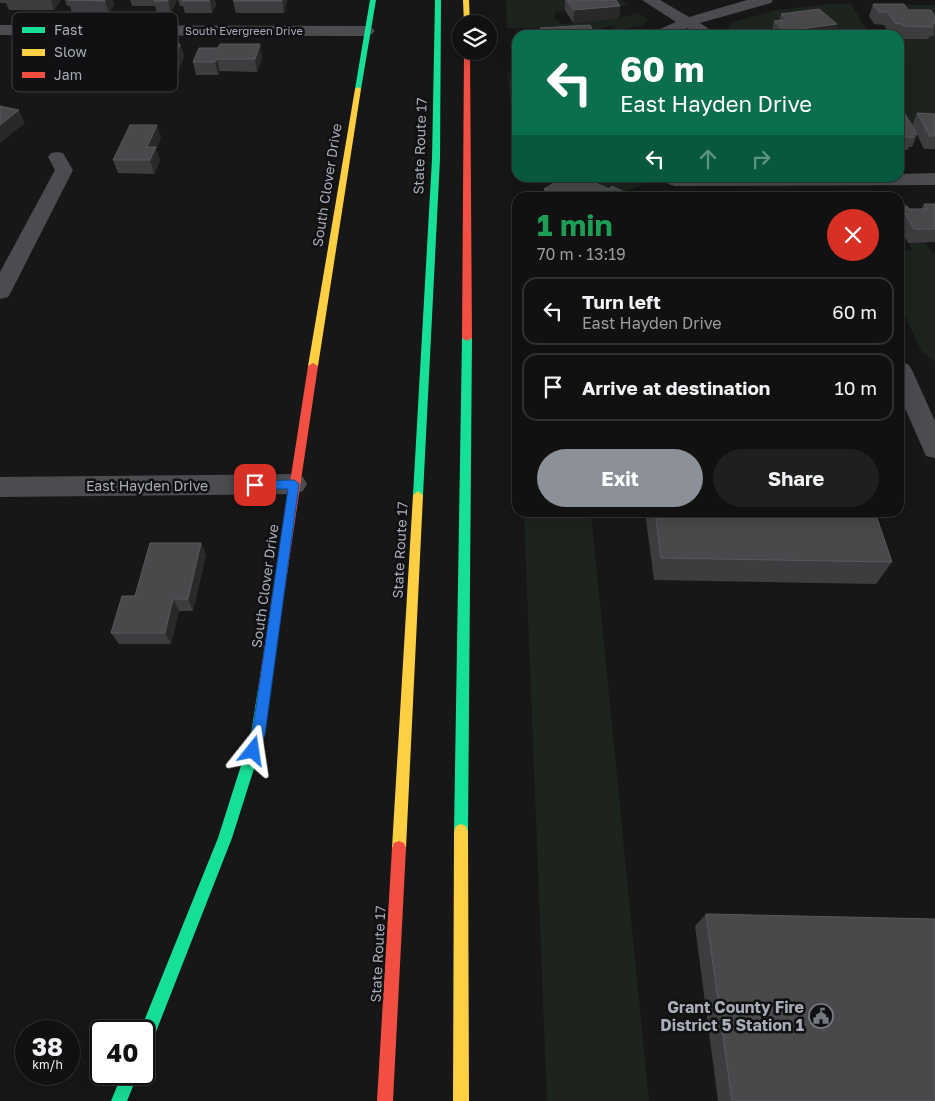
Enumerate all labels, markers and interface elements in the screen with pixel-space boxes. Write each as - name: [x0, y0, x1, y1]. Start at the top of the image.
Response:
- legend: [12, 12, 178, 92]
- map controls: [452, 15, 497, 60]
- button: layers: [452, 15, 497, 60]
- text: Fast: [54, 21, 83, 38]
- street label: South Evergreen Drive: [185, 24, 303, 37]
- text: Slow: [54, 43, 87, 60]
- text: 60 m: [620, 48, 704, 90]
- icon: left: [537, 50, 602, 115]
- text: Jam: [54, 66, 82, 83]
- text: East Hayden Drive: [620, 90, 812, 117]
- street label: State Route 17: [409, 97, 430, 195]
- street label: South Clover Drive: [308, 122, 345, 248]
- icon: left: [641, 145, 669, 173]
- icon: ahead: [694, 145, 722, 173]
- icon: right: [747, 145, 775, 173]
- text: 1 min: [537, 207, 613, 243]
- button: close: [827, 209, 879, 261]
- text: 70 m · 13:19: [537, 244, 626, 264]
- text: Turn left: [582, 290, 661, 313]
- icon: left: [539, 297, 567, 325]
- text: 60 m: [832, 300, 877, 323]
- text: East Hayden Drive: [582, 313, 722, 333]
- icon: arrive: [539, 373, 567, 401]
- text: Arrive at destination: [582, 376, 770, 399]
- text: 10 m: [834, 376, 877, 399]
- button: Exit: [537, 449, 703, 507]
- button: Share: [713, 449, 879, 507]
- pin: [234, 464, 276, 506]
- icon: arrive: [241, 471, 269, 499]
- street label: East Hayden Drive: [86, 477, 208, 494]
- street label: State Route 17: [388, 501, 411, 599]
- street label: South Clover Drive: [247, 523, 282, 649]
- position arrow: [226, 724, 278, 776]
- street label: State Route 17: [366, 905, 389, 1003]
- place label: Grant County Fire District 5 Station 1: [660, 997, 804, 1035]
- public building icon: Grant County Fire District 5 Station 1: [808, 1003, 834, 1029]
- speed limit sign: 40: [90, 1020, 155, 1085]
- text: 38: [32, 1031, 63, 1062]
- text: km/h: [32, 1057, 63, 1072]

